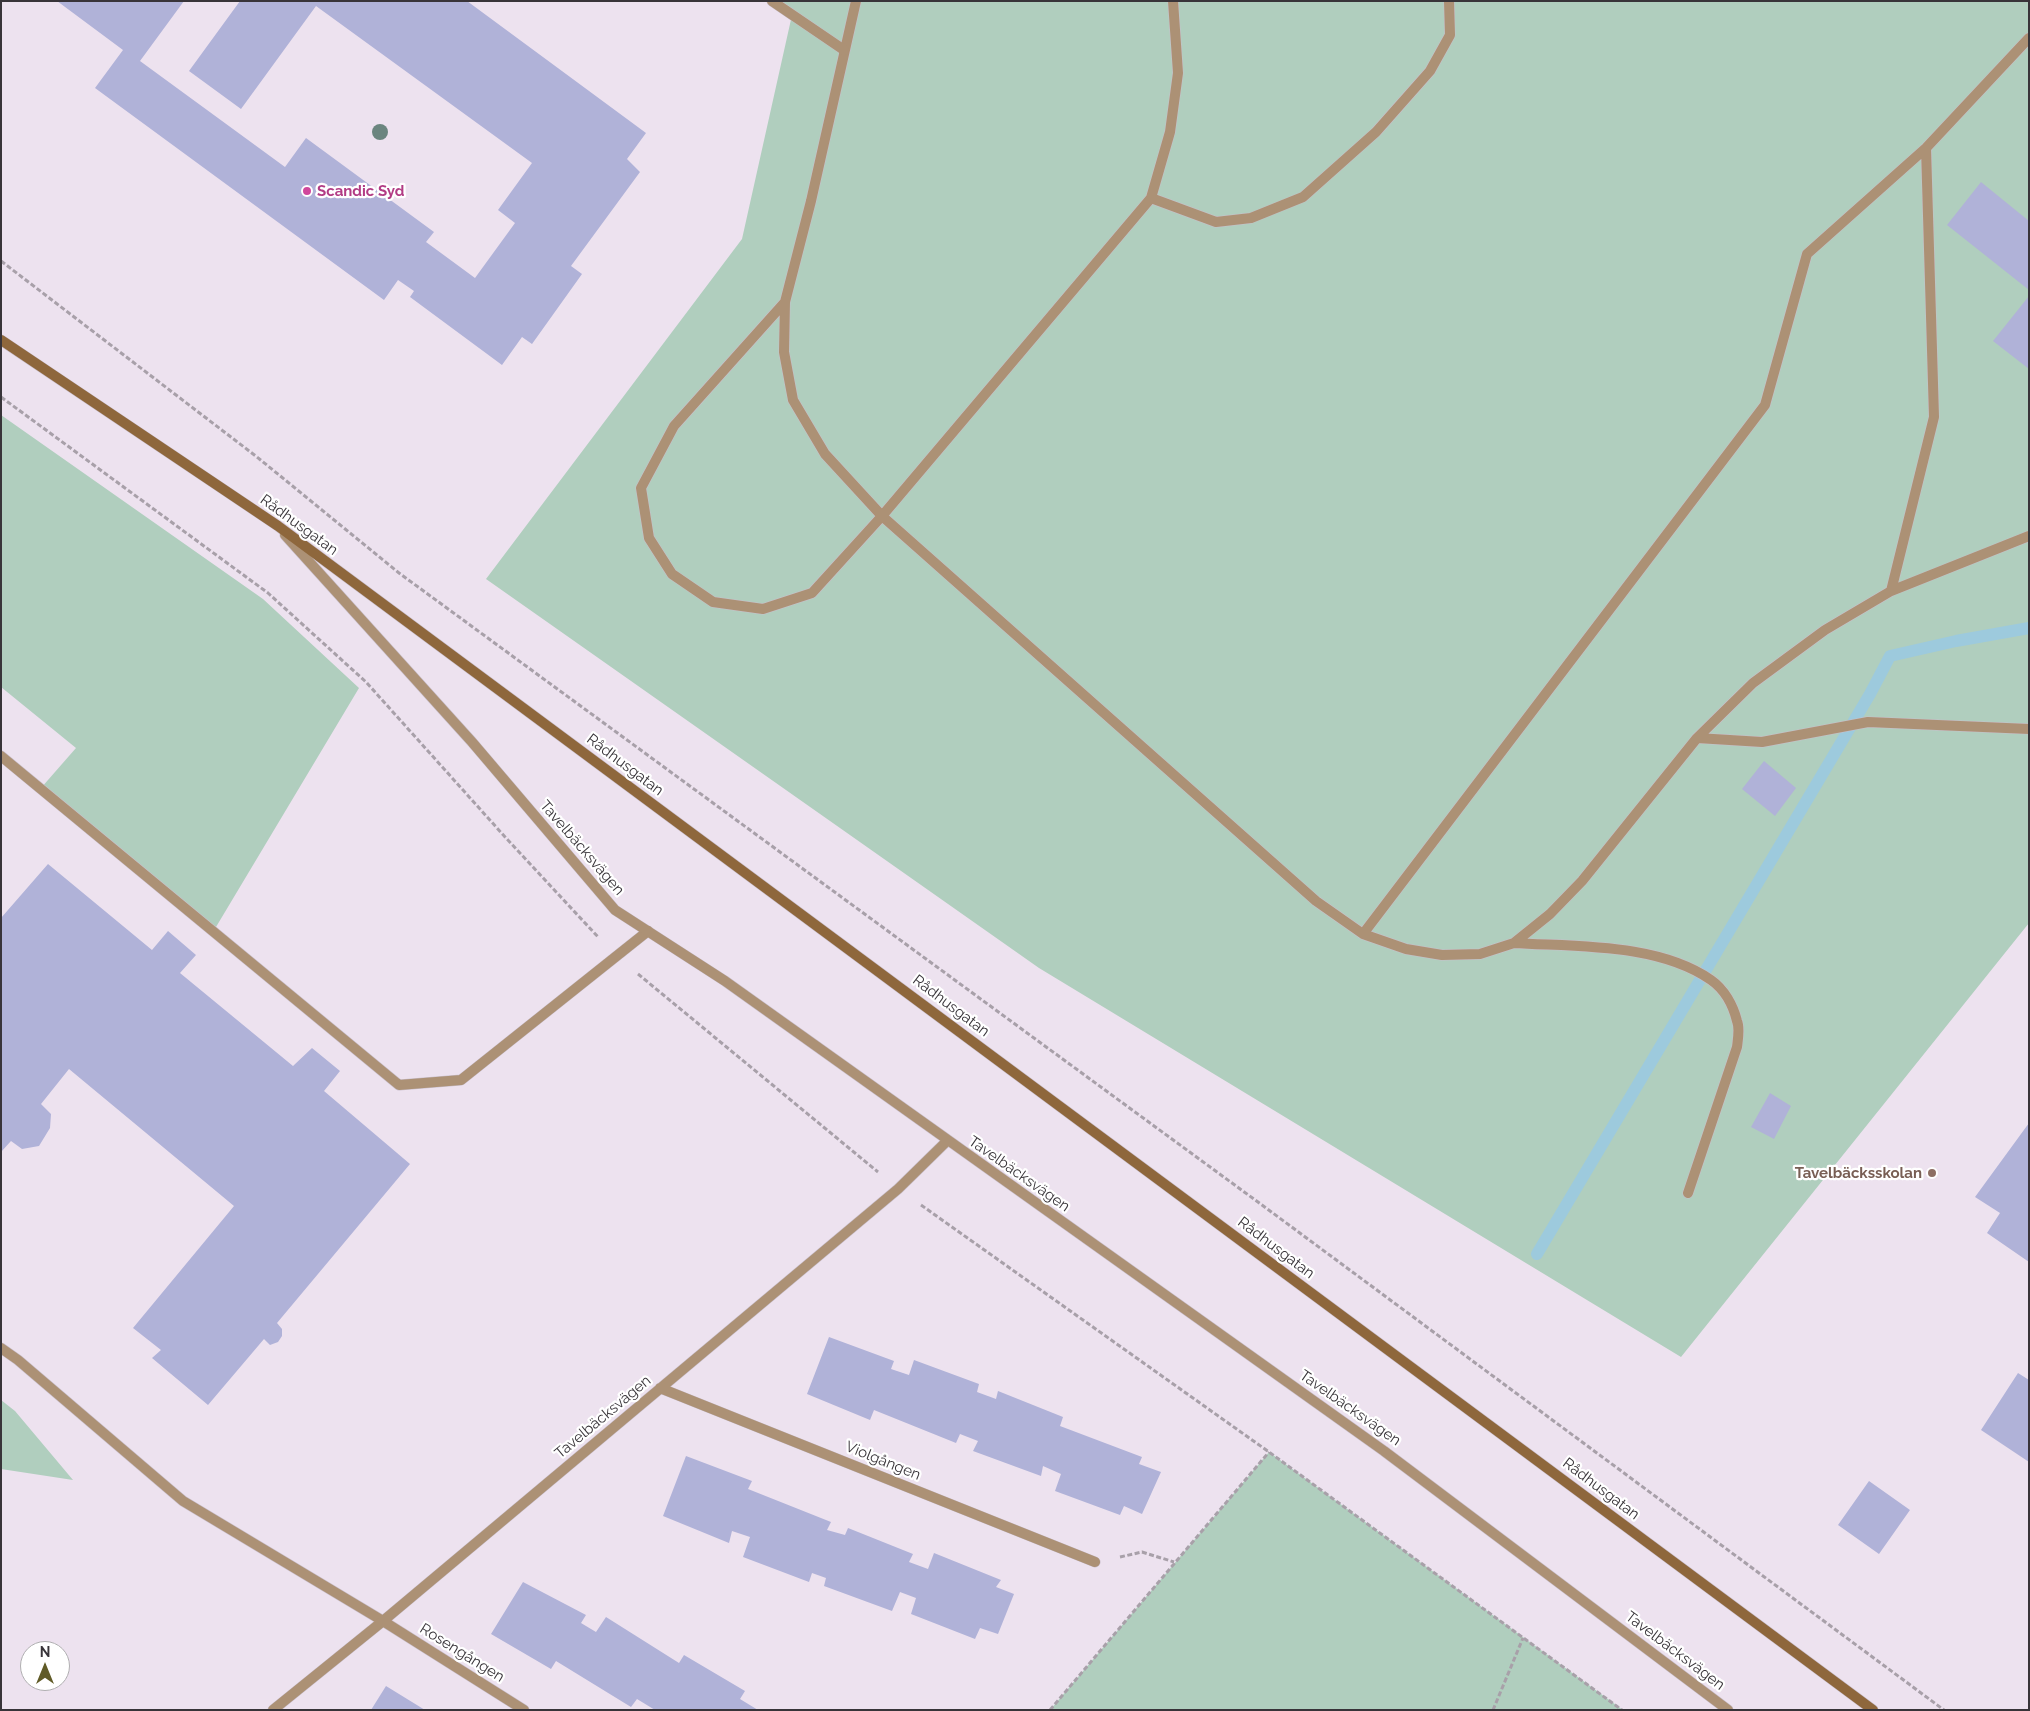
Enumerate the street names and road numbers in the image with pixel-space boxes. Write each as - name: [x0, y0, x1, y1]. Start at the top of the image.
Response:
- street label: Rådhusgatan: [257, 491, 341, 559]
- street label: Rådhusgatan: [583, 730, 667, 800]
- street label: Tavelbäcksvägen: [536, 797, 628, 899]
- street label: Rådhusgatan: [909, 971, 993, 1041]
- street label: Tavelbäcksvägen: [965, 1132, 1073, 1216]
- street label: Rådhusgatan: [1234, 1213, 1318, 1283]
- street label: Tavelbäcksvägen: [1296, 1366, 1404, 1450]
- street label: Tavelbäcksvägen: [551, 1372, 655, 1462]
- street label: Violgången: [843, 1438, 923, 1484]
- street label: Rådhusgatan: [1559, 1454, 1643, 1524]
- street label: Tavelbäcksvägen: [1622, 1608, 1728, 1694]
- street label: Rosengången: [416, 1620, 508, 1686]

